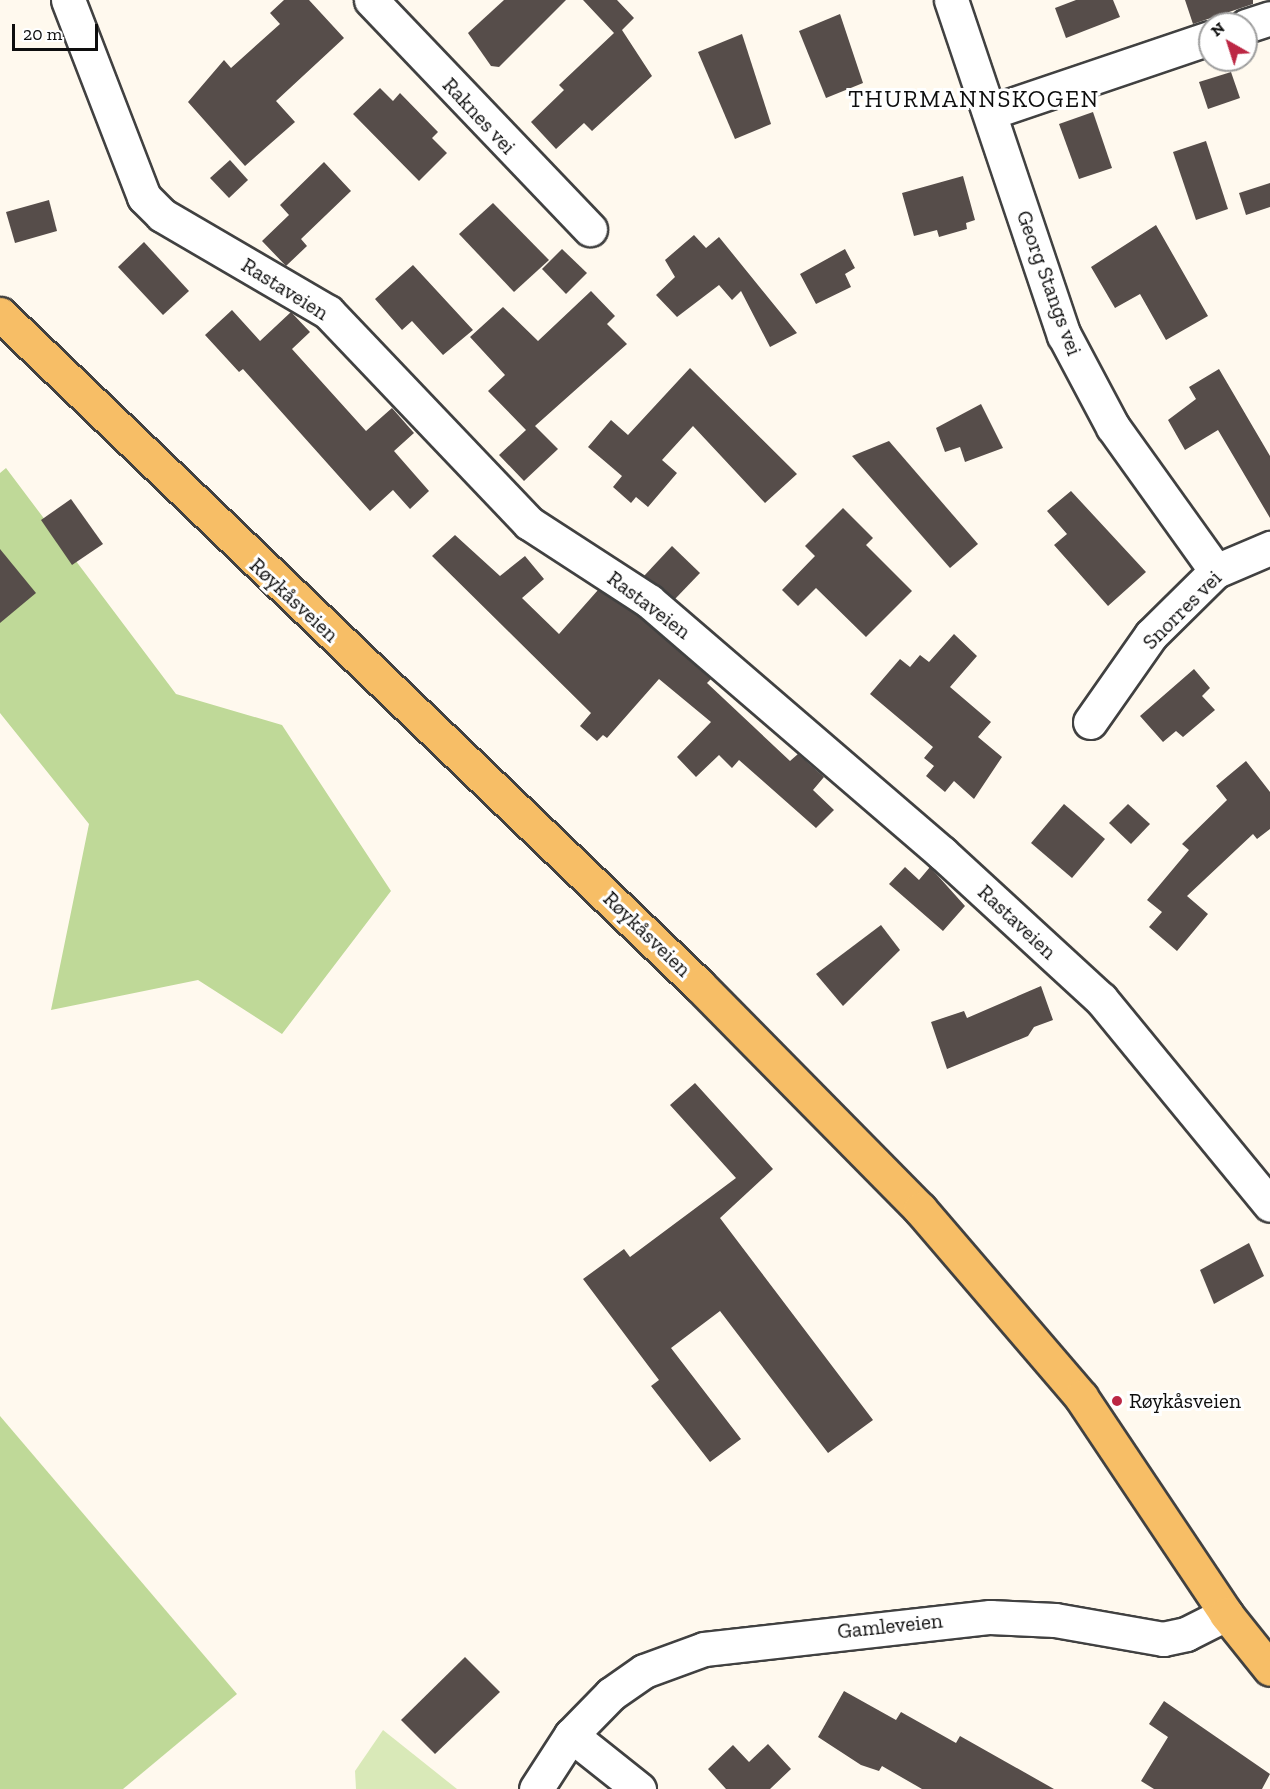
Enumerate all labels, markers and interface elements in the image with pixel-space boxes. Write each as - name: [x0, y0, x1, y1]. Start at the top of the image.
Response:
- scale bar: [15, 12, 100, 50]
- north arrow: [1198, 12, 1258, 72]
- text: N: [1207, 18, 1228, 40]
- text: 20 m: [23, 23, 62, 45]
- street label: Raknes vei: [437, 72, 521, 160]
- district label: THURMANNSKOGEN: [848, 85, 1100, 113]
- street label: Georg Stangs vei: [1011, 207, 1087, 359]
- street label: Rastaveien: [237, 252, 333, 326]
- street label: Røykåsveien: [244, 553, 344, 647]
- street label: Snorres vei: [1137, 565, 1227, 655]
- street label: Rastaveien: [602, 566, 696, 644]
- street label: Rastaveien: [973, 879, 1061, 965]
- street label: Røykåsveien: [598, 886, 696, 982]
- place label: Røykåsveien: [1129, 1388, 1241, 1414]
- marker: Røykåsveien: [1110, 1394, 1124, 1408]
- street label: Gamleveien: [836, 1608, 944, 1644]

